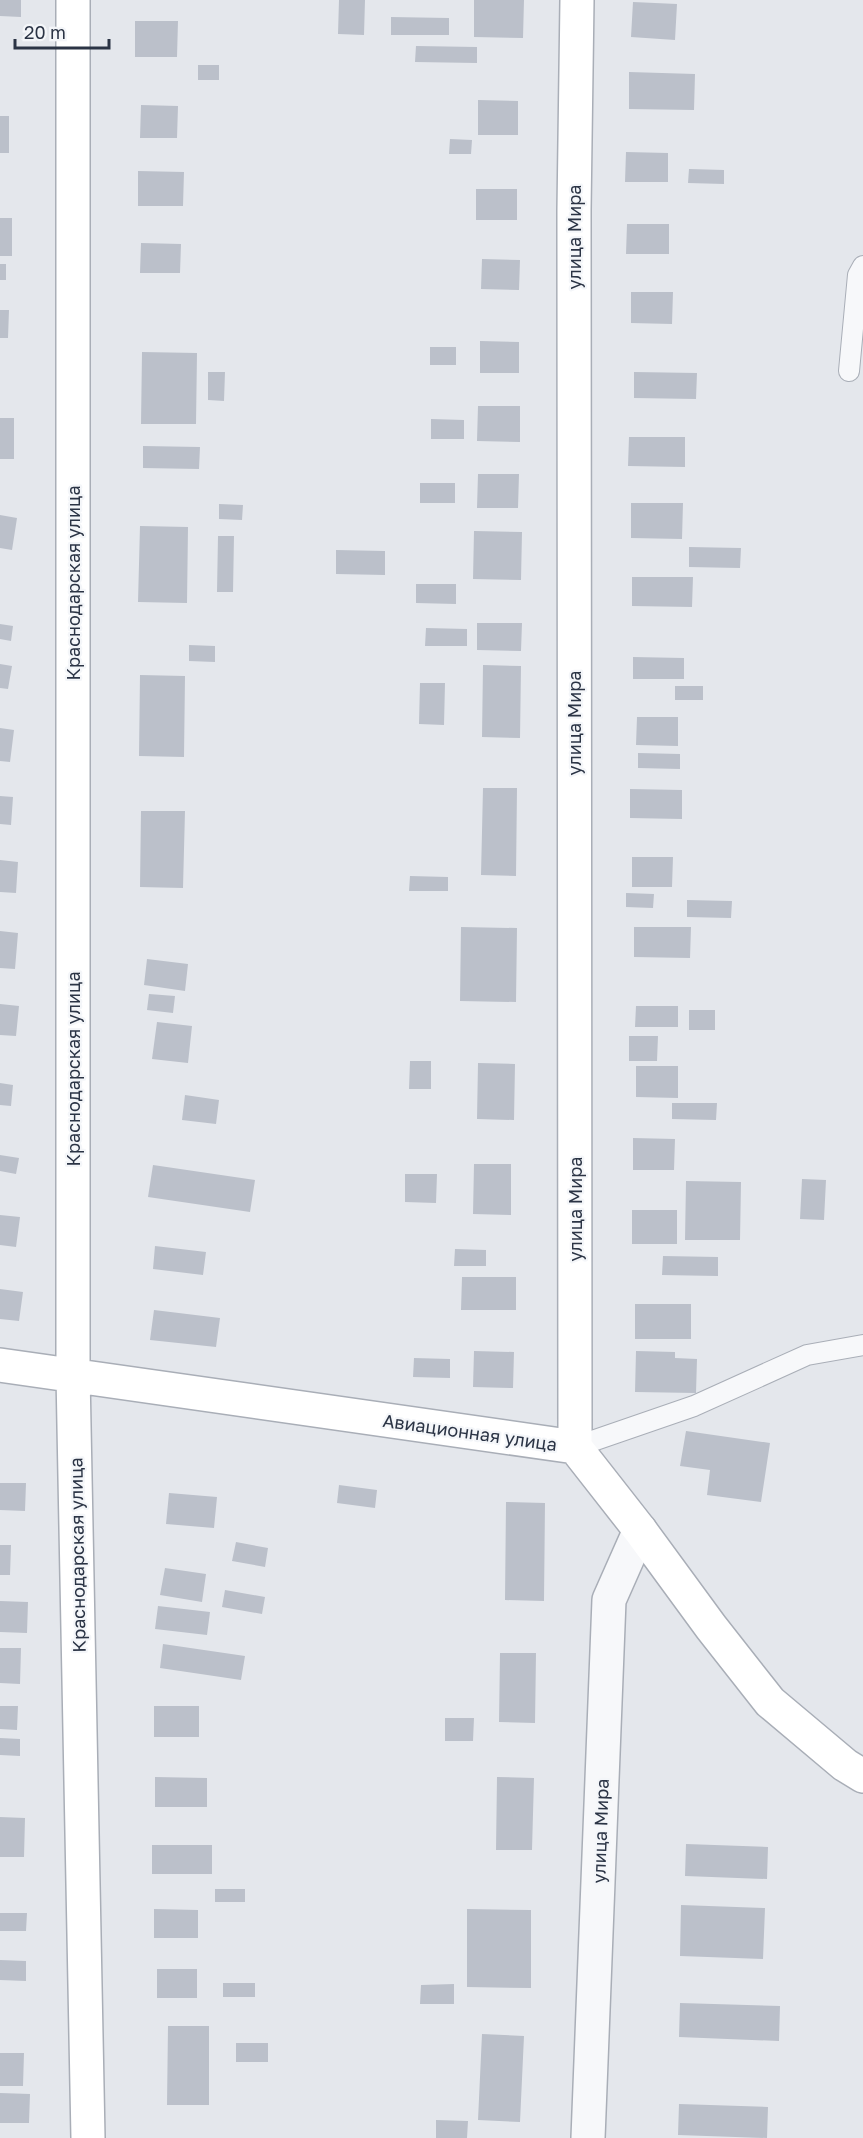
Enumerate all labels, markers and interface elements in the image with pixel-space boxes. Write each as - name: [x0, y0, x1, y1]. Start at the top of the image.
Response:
- scale bar: [15, 12, 110, 50]
- text: 20 m: [24, 21, 66, 43]
- street label: улица Мира: [563, 185, 585, 289]
- street label: Краснодарская улица: [62, 485, 84, 681]
- street label: улица Мира: [563, 671, 585, 775]
- street label: Краснодарская улица: [62, 971, 84, 1167]
- street label: улица Мира: [564, 1157, 586, 1261]
- street label: Авиационная улица: [381, 1409, 559, 1455]
- street label: Краснодарская улица: [64, 1457, 90, 1653]
- street label: улица Мира: [587, 1778, 613, 1884]

